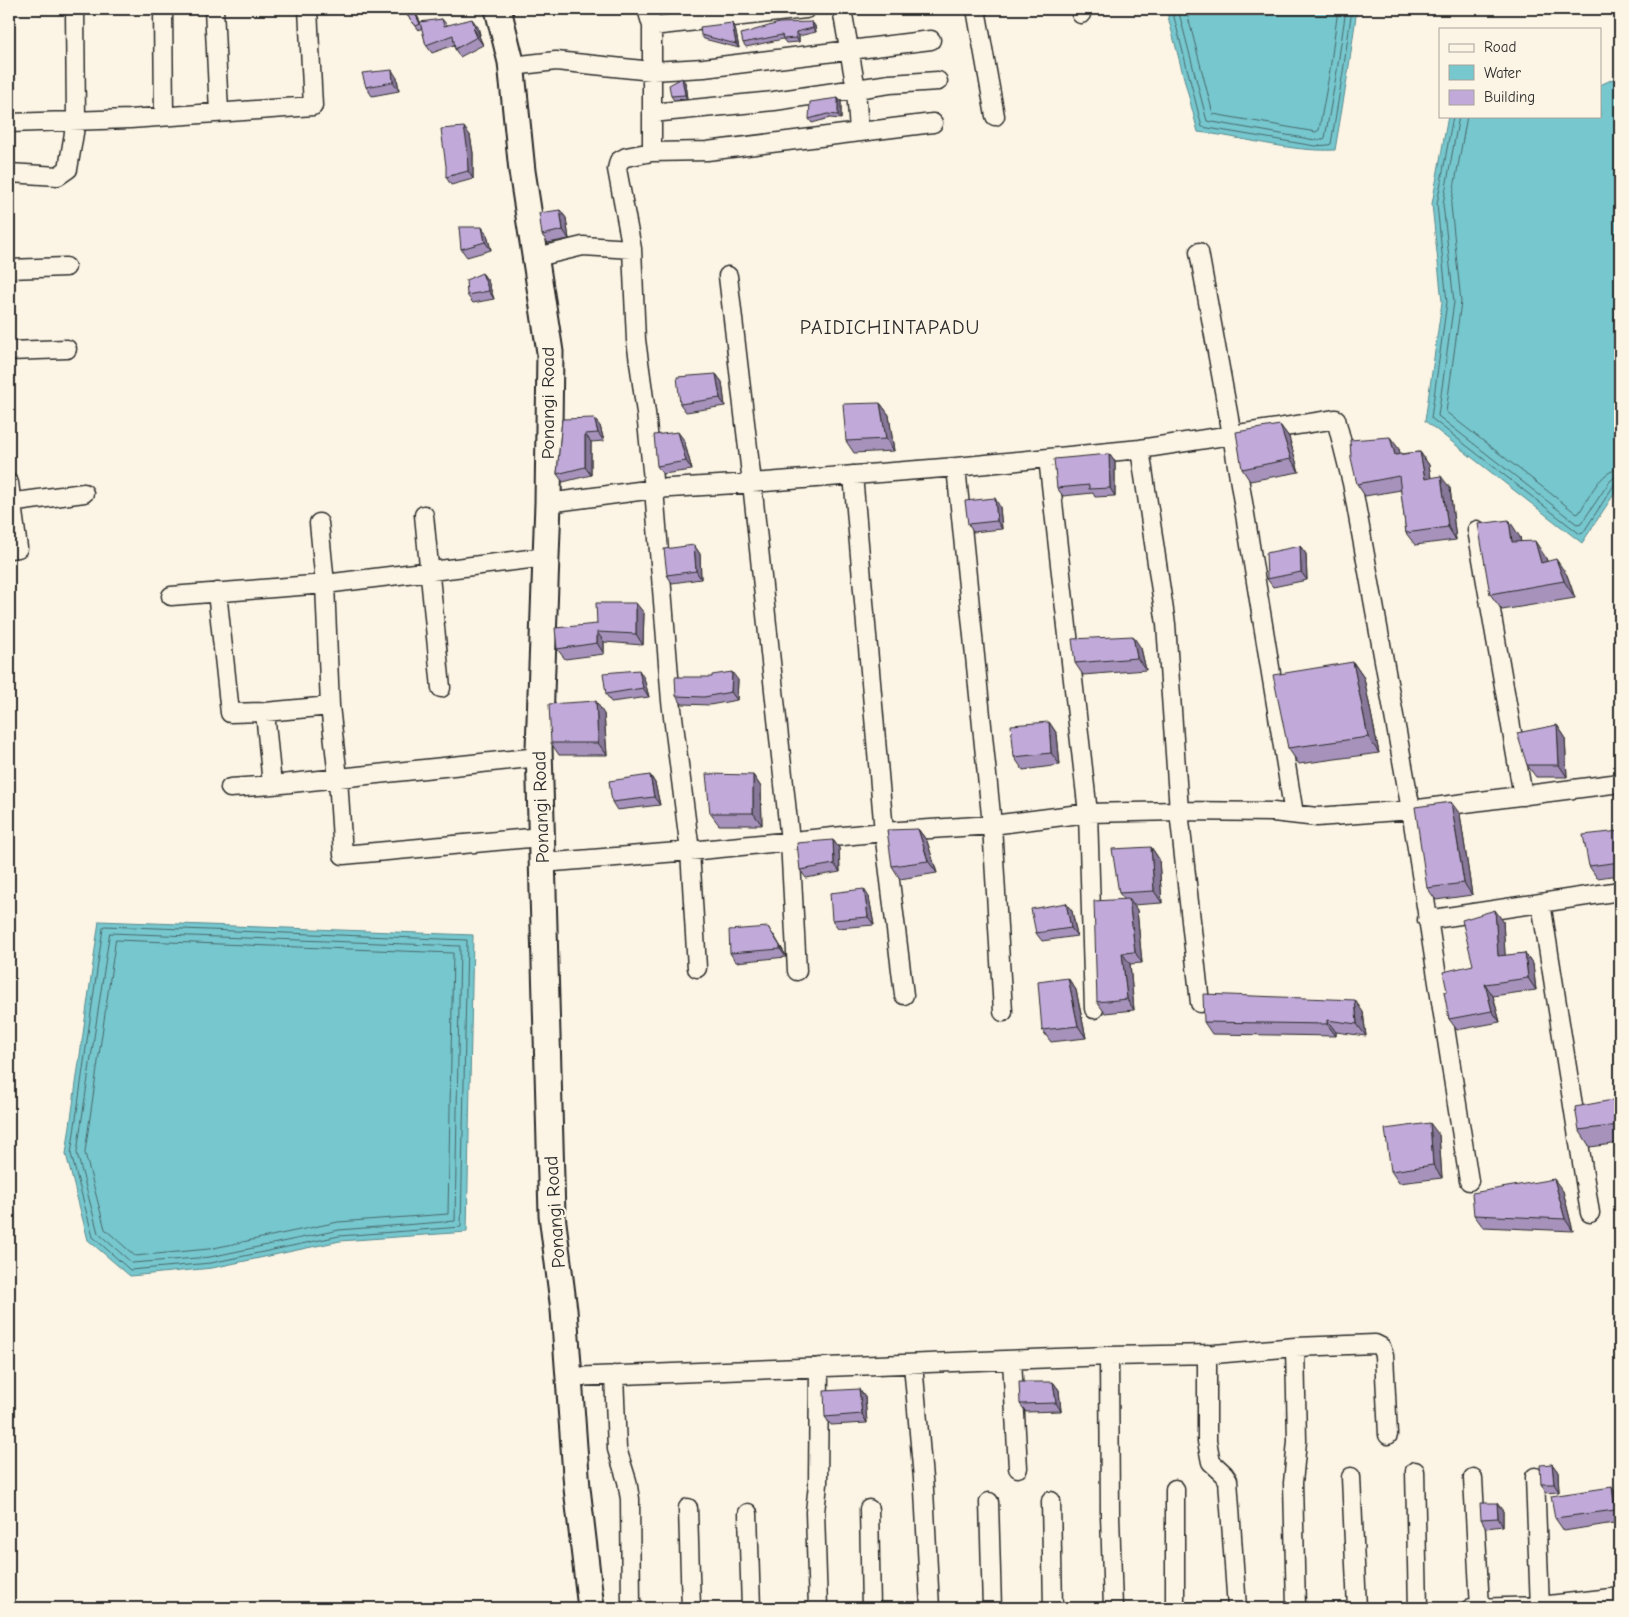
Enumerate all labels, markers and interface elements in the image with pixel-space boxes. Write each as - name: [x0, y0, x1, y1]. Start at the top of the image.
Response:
- legend: [1439, 28, 1602, 118]
- text: Road: [1484, 38, 1516, 56]
- text: Water: [1484, 64, 1521, 82]
- text: Building: [1484, 88, 1535, 106]
- district label: PAIDICHINTAPADU: [800, 316, 980, 339]
- street label: Ponangi Road: [537, 347, 559, 459]
- street label: Ponangi Road: [528, 750, 554, 864]
- street label: Ponangi Road: [540, 1155, 570, 1269]

